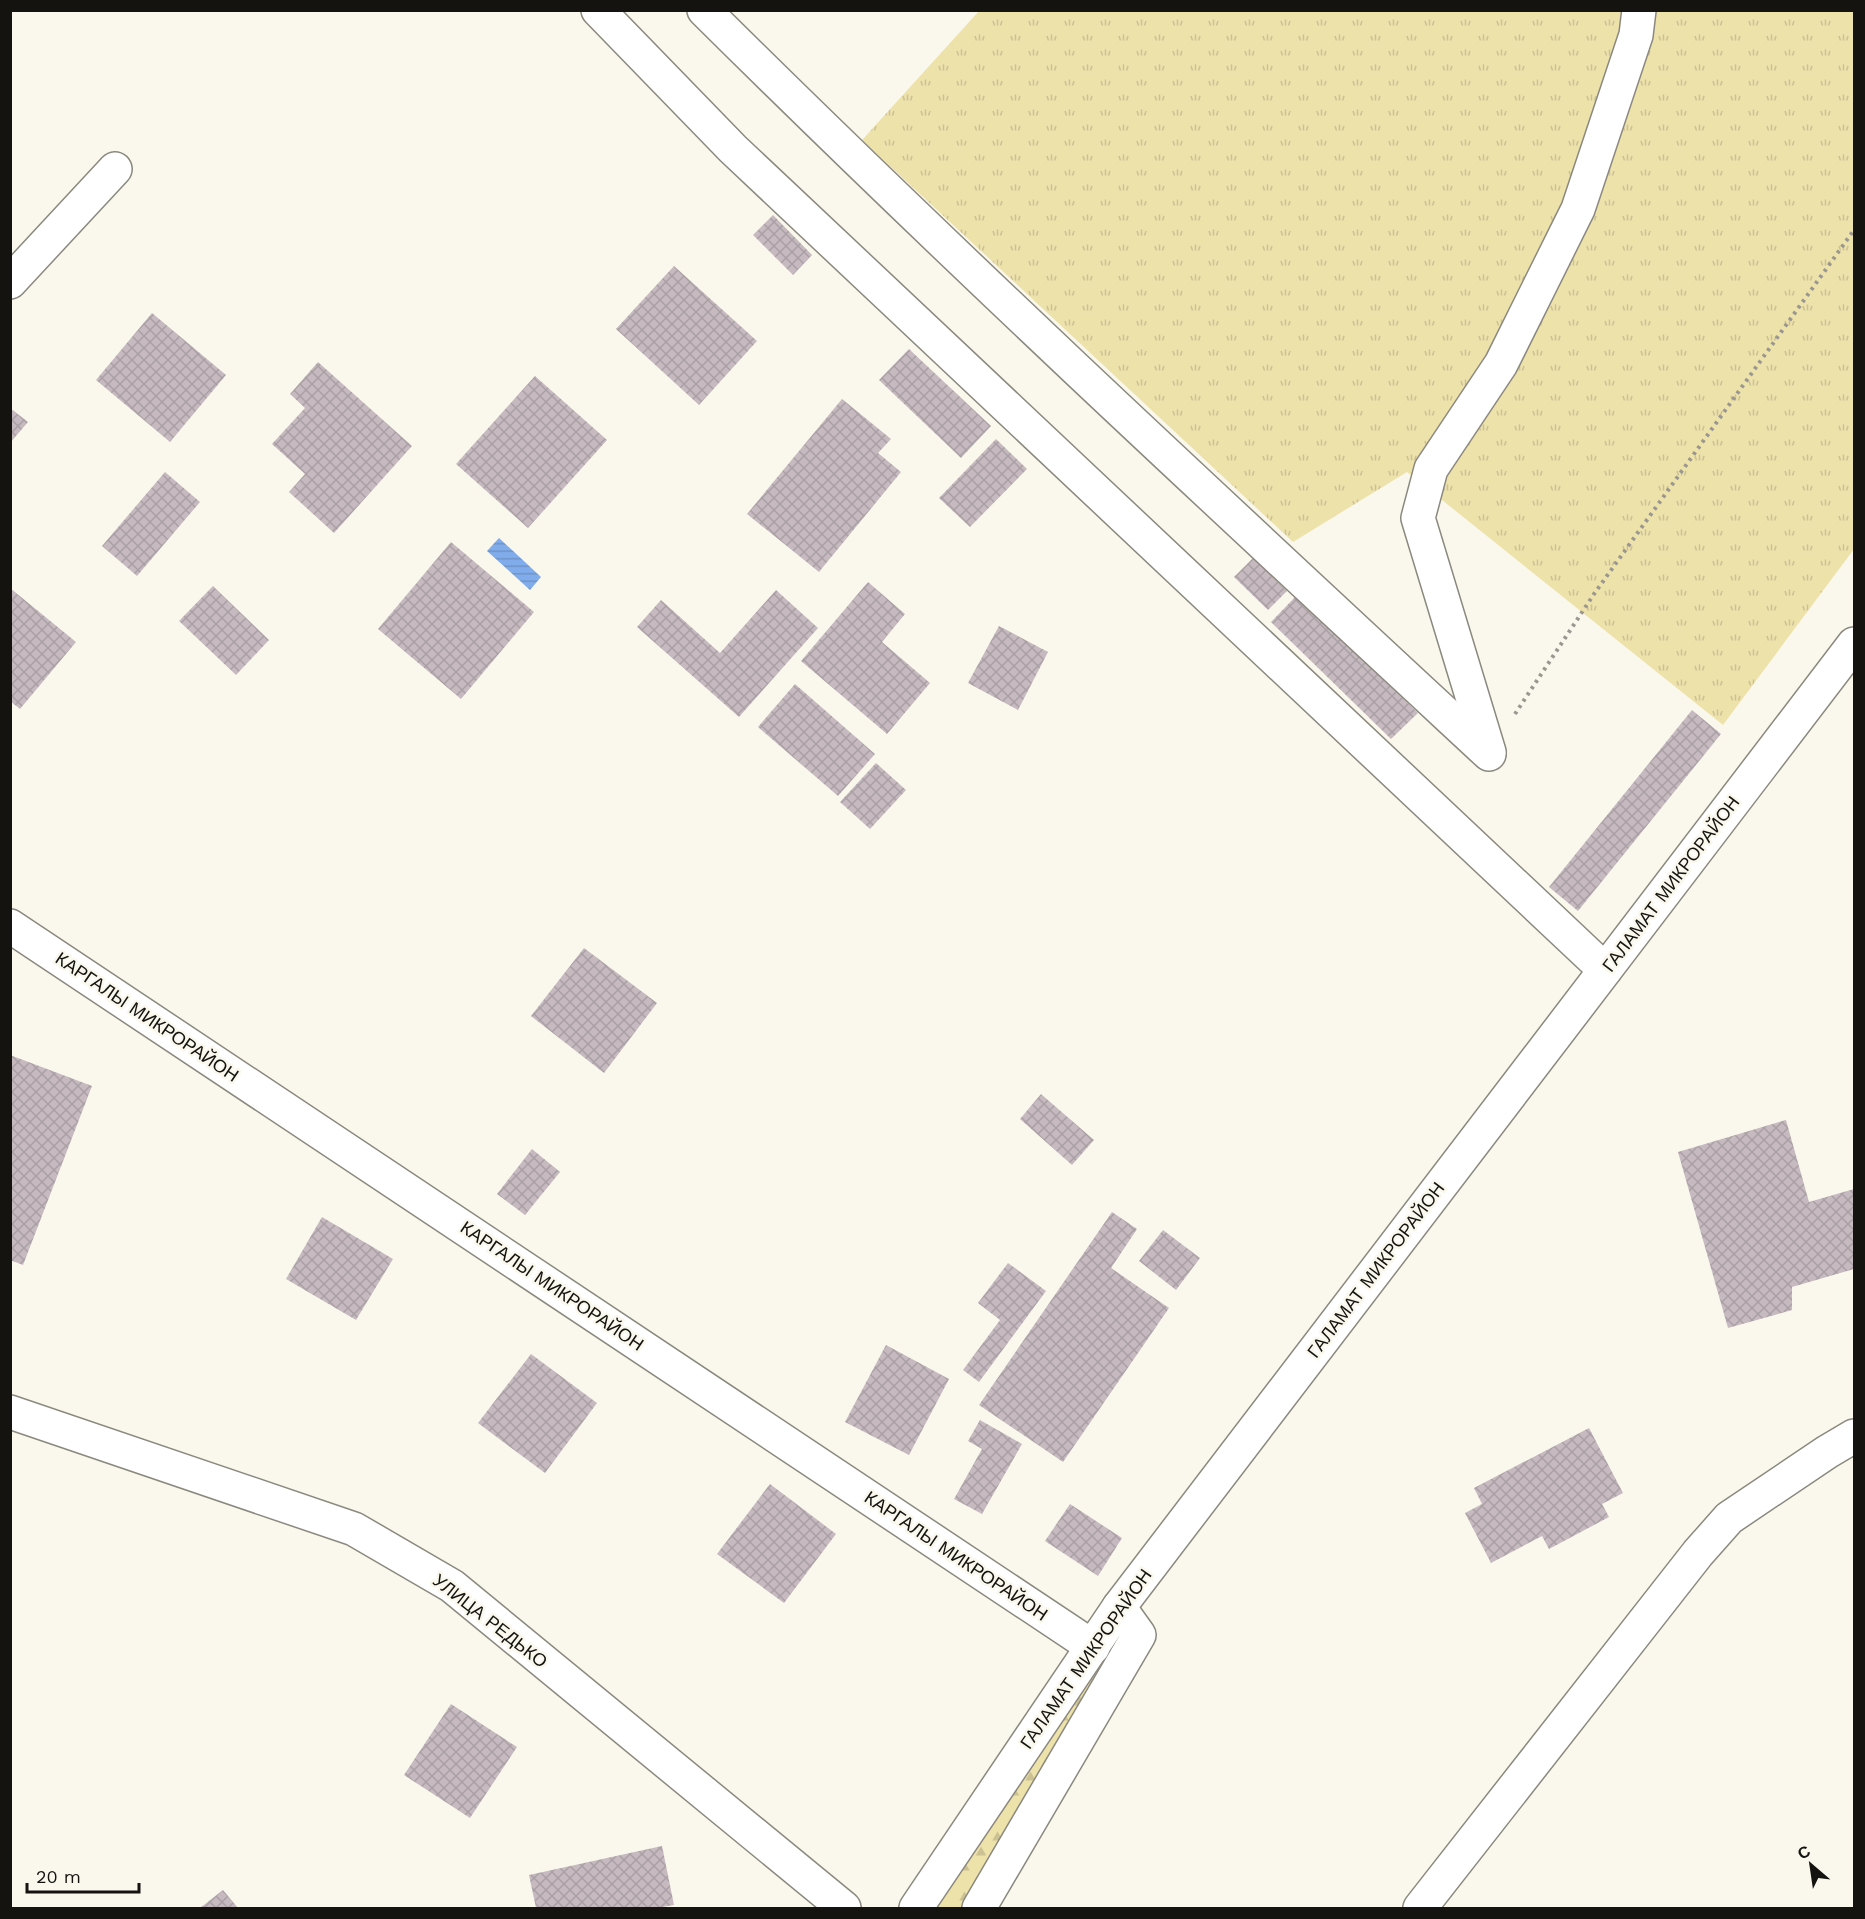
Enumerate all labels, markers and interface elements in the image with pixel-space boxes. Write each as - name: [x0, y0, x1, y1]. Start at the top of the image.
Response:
- street label: ГАЛАМАТ МИКРОРАЙОН: [1598, 792, 1743, 976]
- street label: КАРГАЛЫ МИКРОРАЙОН: [52, 947, 243, 1086]
- street label: ГАЛАМАТ МИКРОРАЙОН: [1303, 1178, 1448, 1362]
- street label: КАРГАЛЫ МИКРОРАЙОН: [457, 1216, 648, 1355]
- street label: КАРГАЛЫ МИКРОРАЙОН: [861, 1486, 1052, 1625]
- street label: ГАЛАМАТ МИКРОРАЙОН: [1016, 1565, 1156, 1752]
- street label: УЛИЦА РЕДЬКО: [429, 1569, 552, 1672]
- north arrow: [1781, 1835, 1841, 1895]
- text: С: [1794, 1841, 1814, 1863]
- scale bar: [27, 1856, 140, 1894]
- text: 20 m: [36, 1866, 81, 1887]

